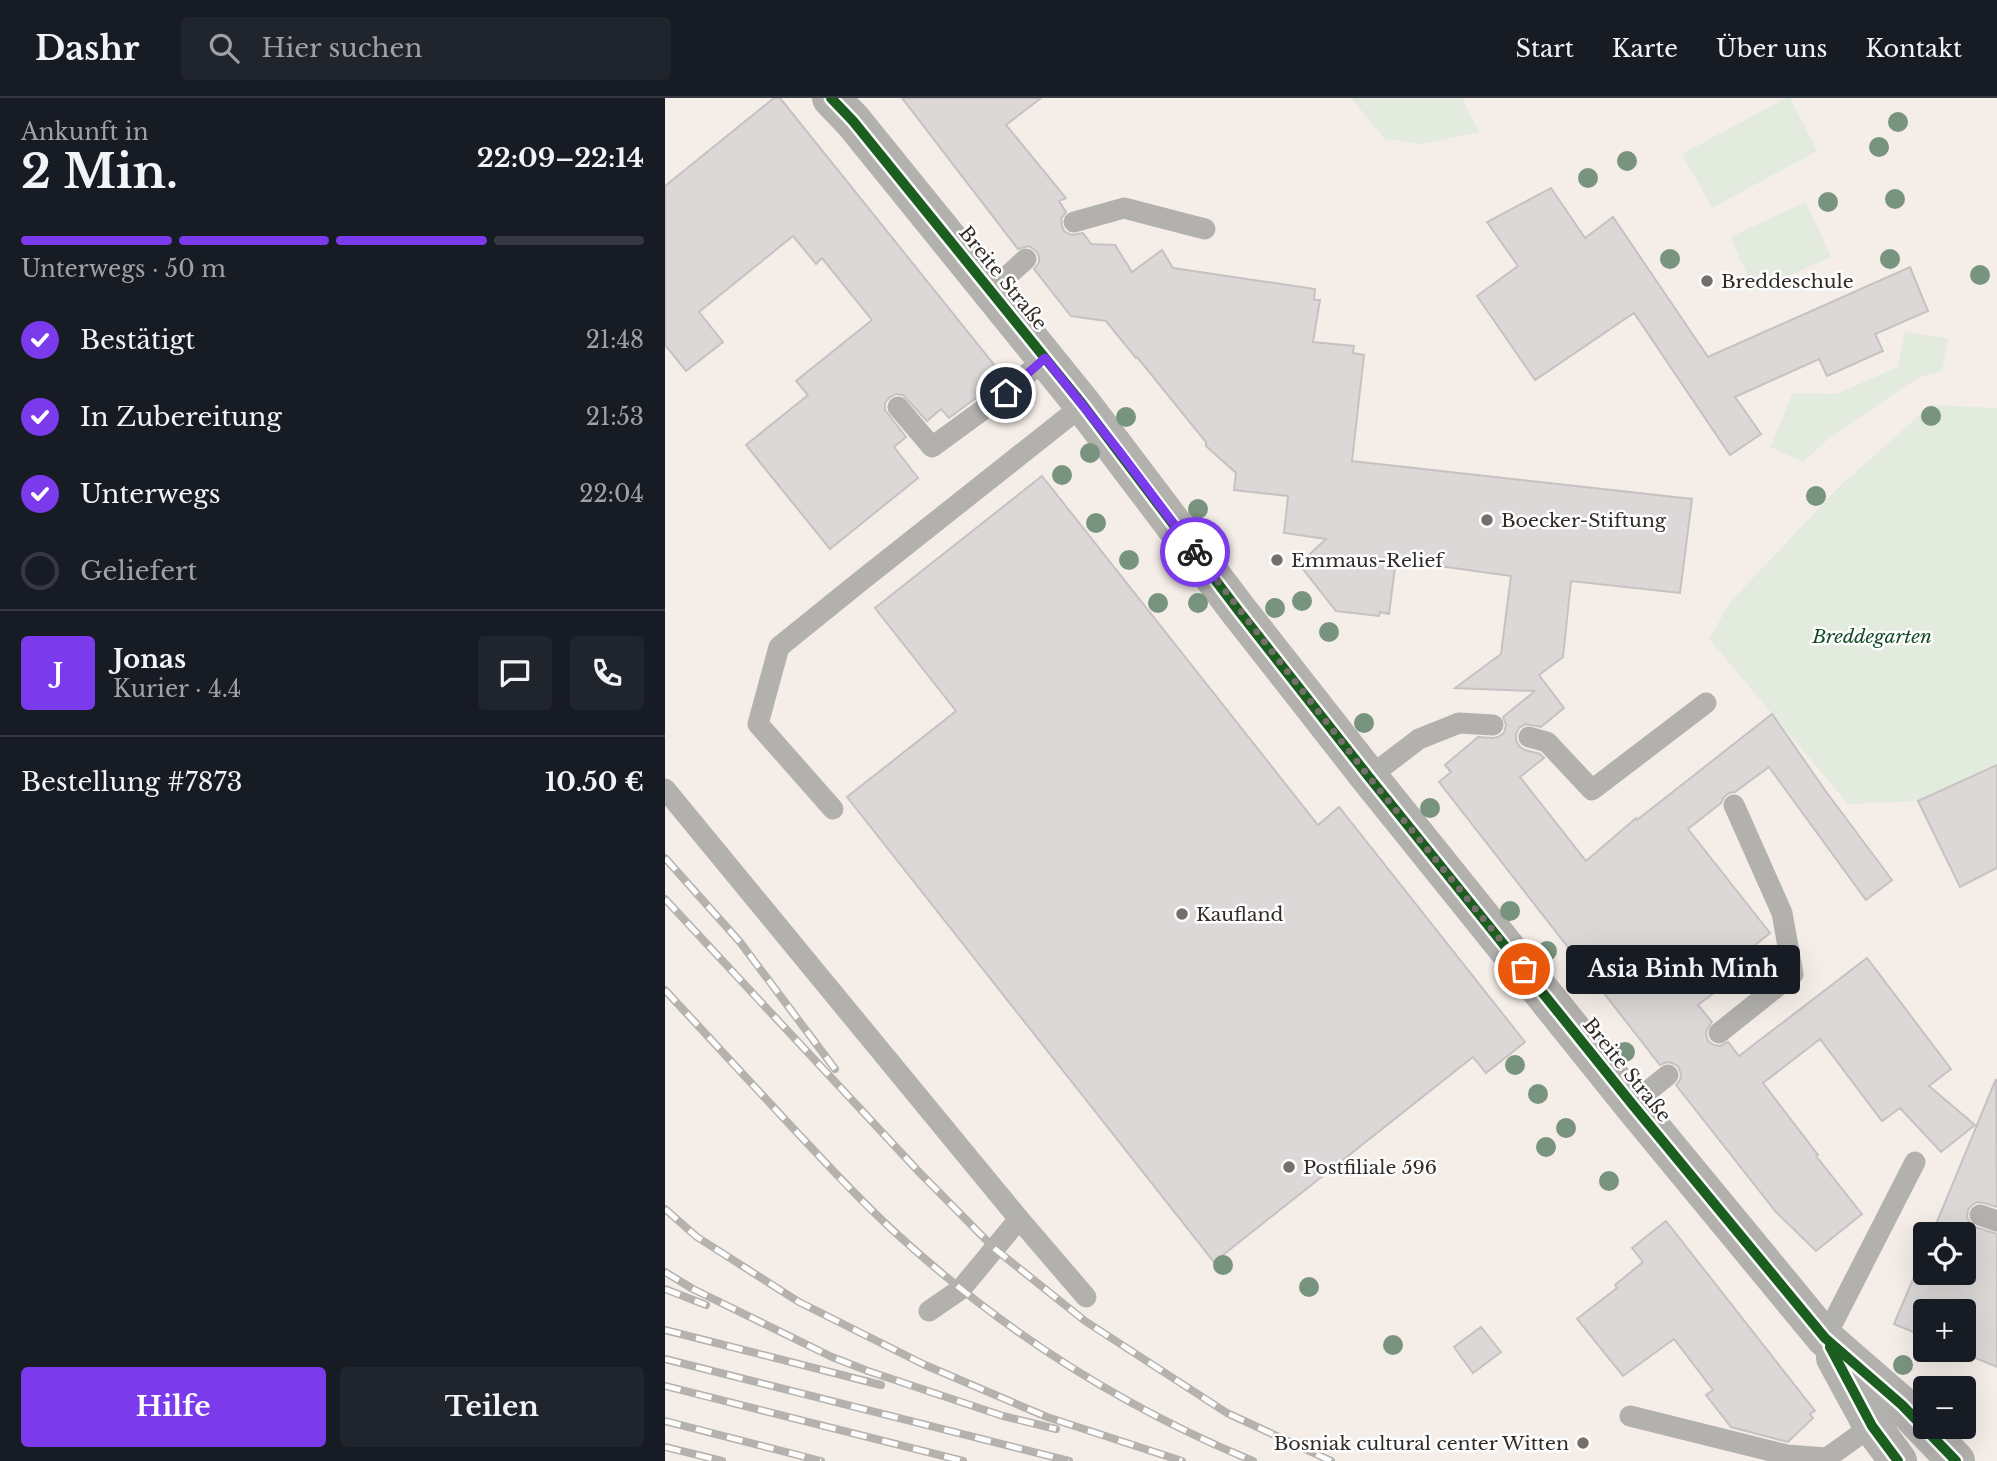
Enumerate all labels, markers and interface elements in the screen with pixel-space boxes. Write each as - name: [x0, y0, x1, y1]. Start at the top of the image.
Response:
- search box: [181, 17, 671, 80]
- text: Dashr: [35, 28, 139, 69]
- icon: search: [205, 29, 243, 67]
- text: Hier suchen: [261, 32, 422, 64]
- text: Start: [1516, 34, 1574, 63]
- text: Karte: [1612, 34, 1678, 63]
- text: Über uns: [1716, 34, 1828, 63]
- text: Kontakt: [1866, 34, 1962, 63]
- text: Ankunft in: [21, 118, 149, 146]
- text: 22:09–22:14: [477, 142, 644, 174]
- text: 2 Min.: [21, 143, 178, 200]
- street label: Breite Straße: [954, 221, 1052, 335]
- text: Unterwegs · 50 m: [21, 255, 226, 283]
- place label: Breddeschule: [1721, 270, 1854, 293]
- marker: Breddeschule: [1699, 273, 1715, 289]
- icon: check: [21, 321, 59, 359]
- text: Bestätigt: [80, 324, 195, 356]
- text: 21:48: [586, 326, 644, 354]
- pin: [976, 363, 1036, 423]
- icon: home: [987, 374, 1025, 412]
- icon: check: [21, 398, 59, 436]
- text: In Zubereitung: [80, 401, 282, 433]
- text: 21:53: [586, 403, 644, 431]
- icon: check: [21, 475, 59, 513]
- text: Unterwegs: [80, 478, 221, 510]
- text: 22:04: [579, 480, 644, 508]
- place label: Boecker-Stiftung: [1501, 509, 1667, 532]
- marker: Boecker-Stiftung: [1479, 512, 1495, 528]
- courier: [1160, 517, 1230, 587]
- icon: bike: [1176, 533, 1214, 571]
- place label: Emmaus-Relief: [1291, 549, 1445, 572]
- marker: Emmaus-Relief: [1269, 552, 1285, 568]
- text: Geliefert: [80, 555, 197, 587]
- park label: Breddegarten: [1811, 625, 1932, 648]
- button: chat: [478, 636, 552, 710]
- button: phone: [570, 636, 644, 710]
- text: Jonas: [113, 643, 186, 675]
- text: J: [53, 657, 63, 689]
- text: Kurier · 4.4: [113, 675, 241, 703]
- text: Bestellung #7873: [21, 766, 243, 798]
- text: 10.50 €: [545, 766, 644, 798]
- place label: Kaufland: [1196, 903, 1284, 926]
- marker: Kaufland: [1174, 906, 1190, 922]
- pin: [1494, 939, 1554, 999]
- callout: Asia Binh Minh: [1566, 944, 1801, 994]
- icon: bag: [1505, 950, 1543, 988]
- text: Asia Binh Minh: [1588, 955, 1778, 983]
- street label: Breite Straße: [1578, 1013, 1676, 1127]
- place label: Postfiliale 596: [1303, 1156, 1437, 1179]
- marker: Postfiliale 596: [1281, 1159, 1297, 1175]
- map controls: [1913, 1222, 1976, 1439]
- button: locate: [1913, 1222, 1976, 1285]
- button: +: [1913, 1299, 1976, 1362]
- button: Hilfe: [21, 1367, 326, 1447]
- button: Teilen: [340, 1367, 644, 1447]
- button: −: [1913, 1376, 1976, 1439]
- place label: Bosniak cultural center Witten: [1274, 1432, 1569, 1455]
- marker: Bosniak cultural center Witten: [1575, 1435, 1591, 1451]

